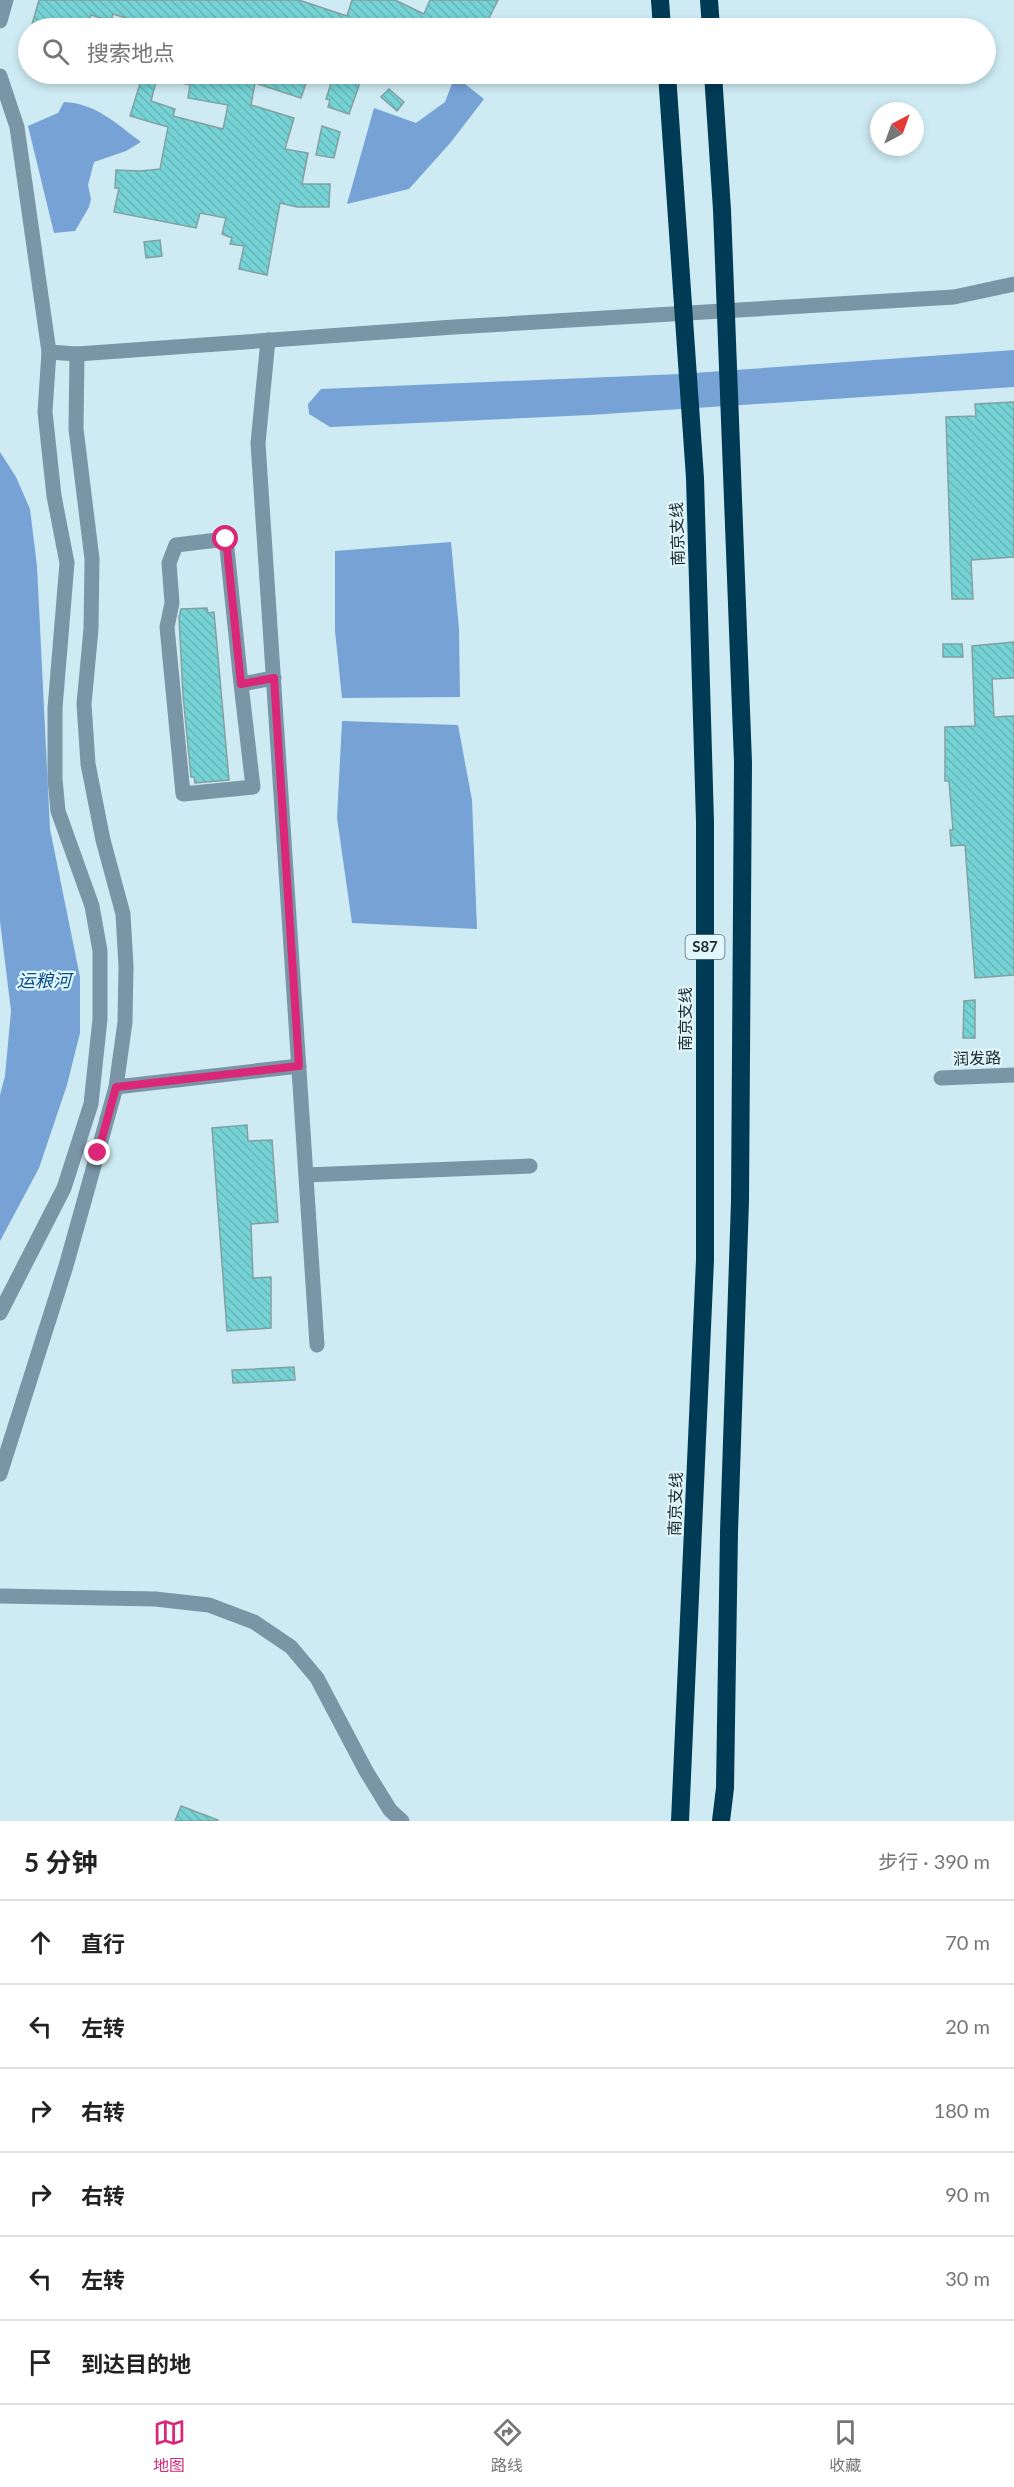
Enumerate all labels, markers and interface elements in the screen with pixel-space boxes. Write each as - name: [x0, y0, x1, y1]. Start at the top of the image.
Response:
- search box: [18, 18, 996, 84]
- icon: search: [39, 35, 72, 68]
- text: 搜索地点: [87, 39, 175, 66]
- north arrow: [870, 102, 924, 156]
- street label: 南京支线: [666, 502, 687, 566]
- route start: [212, 525, 238, 551]
- road number: S87: [686, 935, 724, 959]
- water label: 运粮河: [17, 969, 74, 991]
- street label: 南京支线: [675, 987, 694, 1051]
- street label: 润发路: [953, 1047, 1001, 1068]
- route end: [84, 1139, 110, 1165]
- street label: 南京支线: [664, 1472, 685, 1536]
- text: 5 分钟: [24, 1846, 97, 1878]
- text: 步行 · 390 m: [878, 1849, 990, 1873]
- icon: ahead: [24, 1926, 57, 1959]
- text: 直行: [81, 1930, 125, 1957]
- text: 70 m: [945, 1930, 990, 1954]
- icon: left: [24, 2010, 57, 2043]
- text: 左转: [81, 2014, 125, 2041]
- text: 20 m: [945, 2014, 990, 2038]
- icon: right: [24, 2094, 57, 2127]
- text: 右转: [81, 2098, 125, 2125]
- text: 180 m: [934, 2098, 990, 2122]
- icon: right: [24, 2178, 57, 2211]
- text: 右转: [81, 2182, 125, 2209]
- text: 90 m: [945, 2182, 990, 2206]
- icon: left: [24, 2262, 57, 2295]
- text: 左转: [81, 2266, 125, 2293]
- text: 30 m: [945, 2266, 990, 2290]
- icon: arrive: [24, 2346, 57, 2379]
- text: 到达目的地: [81, 2350, 191, 2377]
- tab: 地图: [153, 2416, 186, 2476]
- tab: 路线: [491, 2416, 524, 2476]
- tab: 收藏: [829, 2416, 862, 2476]

